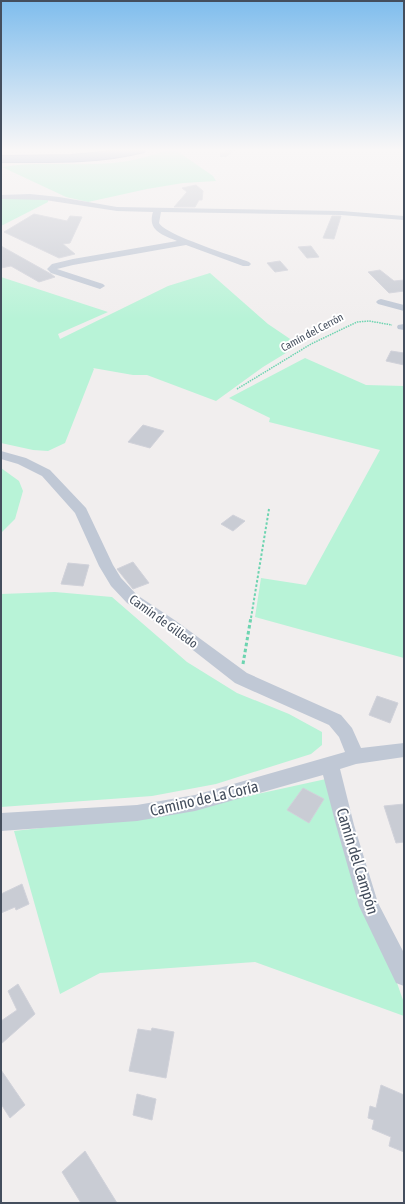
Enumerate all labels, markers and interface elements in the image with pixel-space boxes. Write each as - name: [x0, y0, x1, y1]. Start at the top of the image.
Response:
- street label: Camín del Cerrón: [279, 311, 345, 353]
- street label: Camín de Gilledo: [127, 592, 201, 651]
- street label: Camino de La Coría: [148, 777, 260, 819]
- street label: Camín del Campón: [332, 806, 383, 917]

